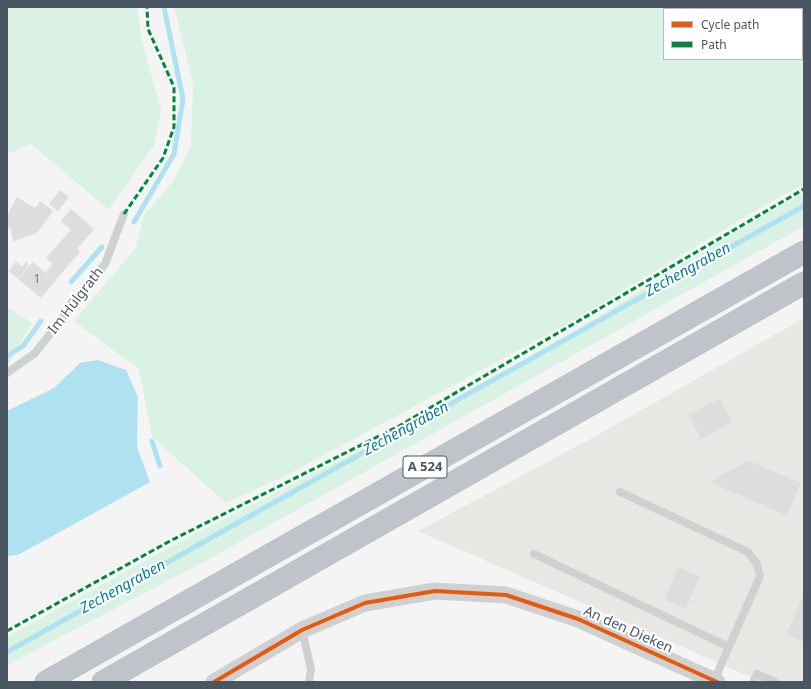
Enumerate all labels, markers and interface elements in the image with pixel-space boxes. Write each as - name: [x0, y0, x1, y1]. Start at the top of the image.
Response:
- legend: [663, 8, 803, 60]
- text: Cycle path: [701, 16, 759, 33]
- text: Path: [701, 36, 727, 53]
- water label: Zechengraben: [642, 239, 734, 301]
- street label: Im Hülgrath: [45, 264, 107, 338]
- house number: 1: [34, 273, 40, 287]
- water label: Zechengraben: [360, 398, 452, 460]
- road number: A 524: [403, 456, 447, 478]
- water label: Zechengraben: [77, 556, 169, 618]
- street label: An den Dieken: [581, 603, 675, 657]

